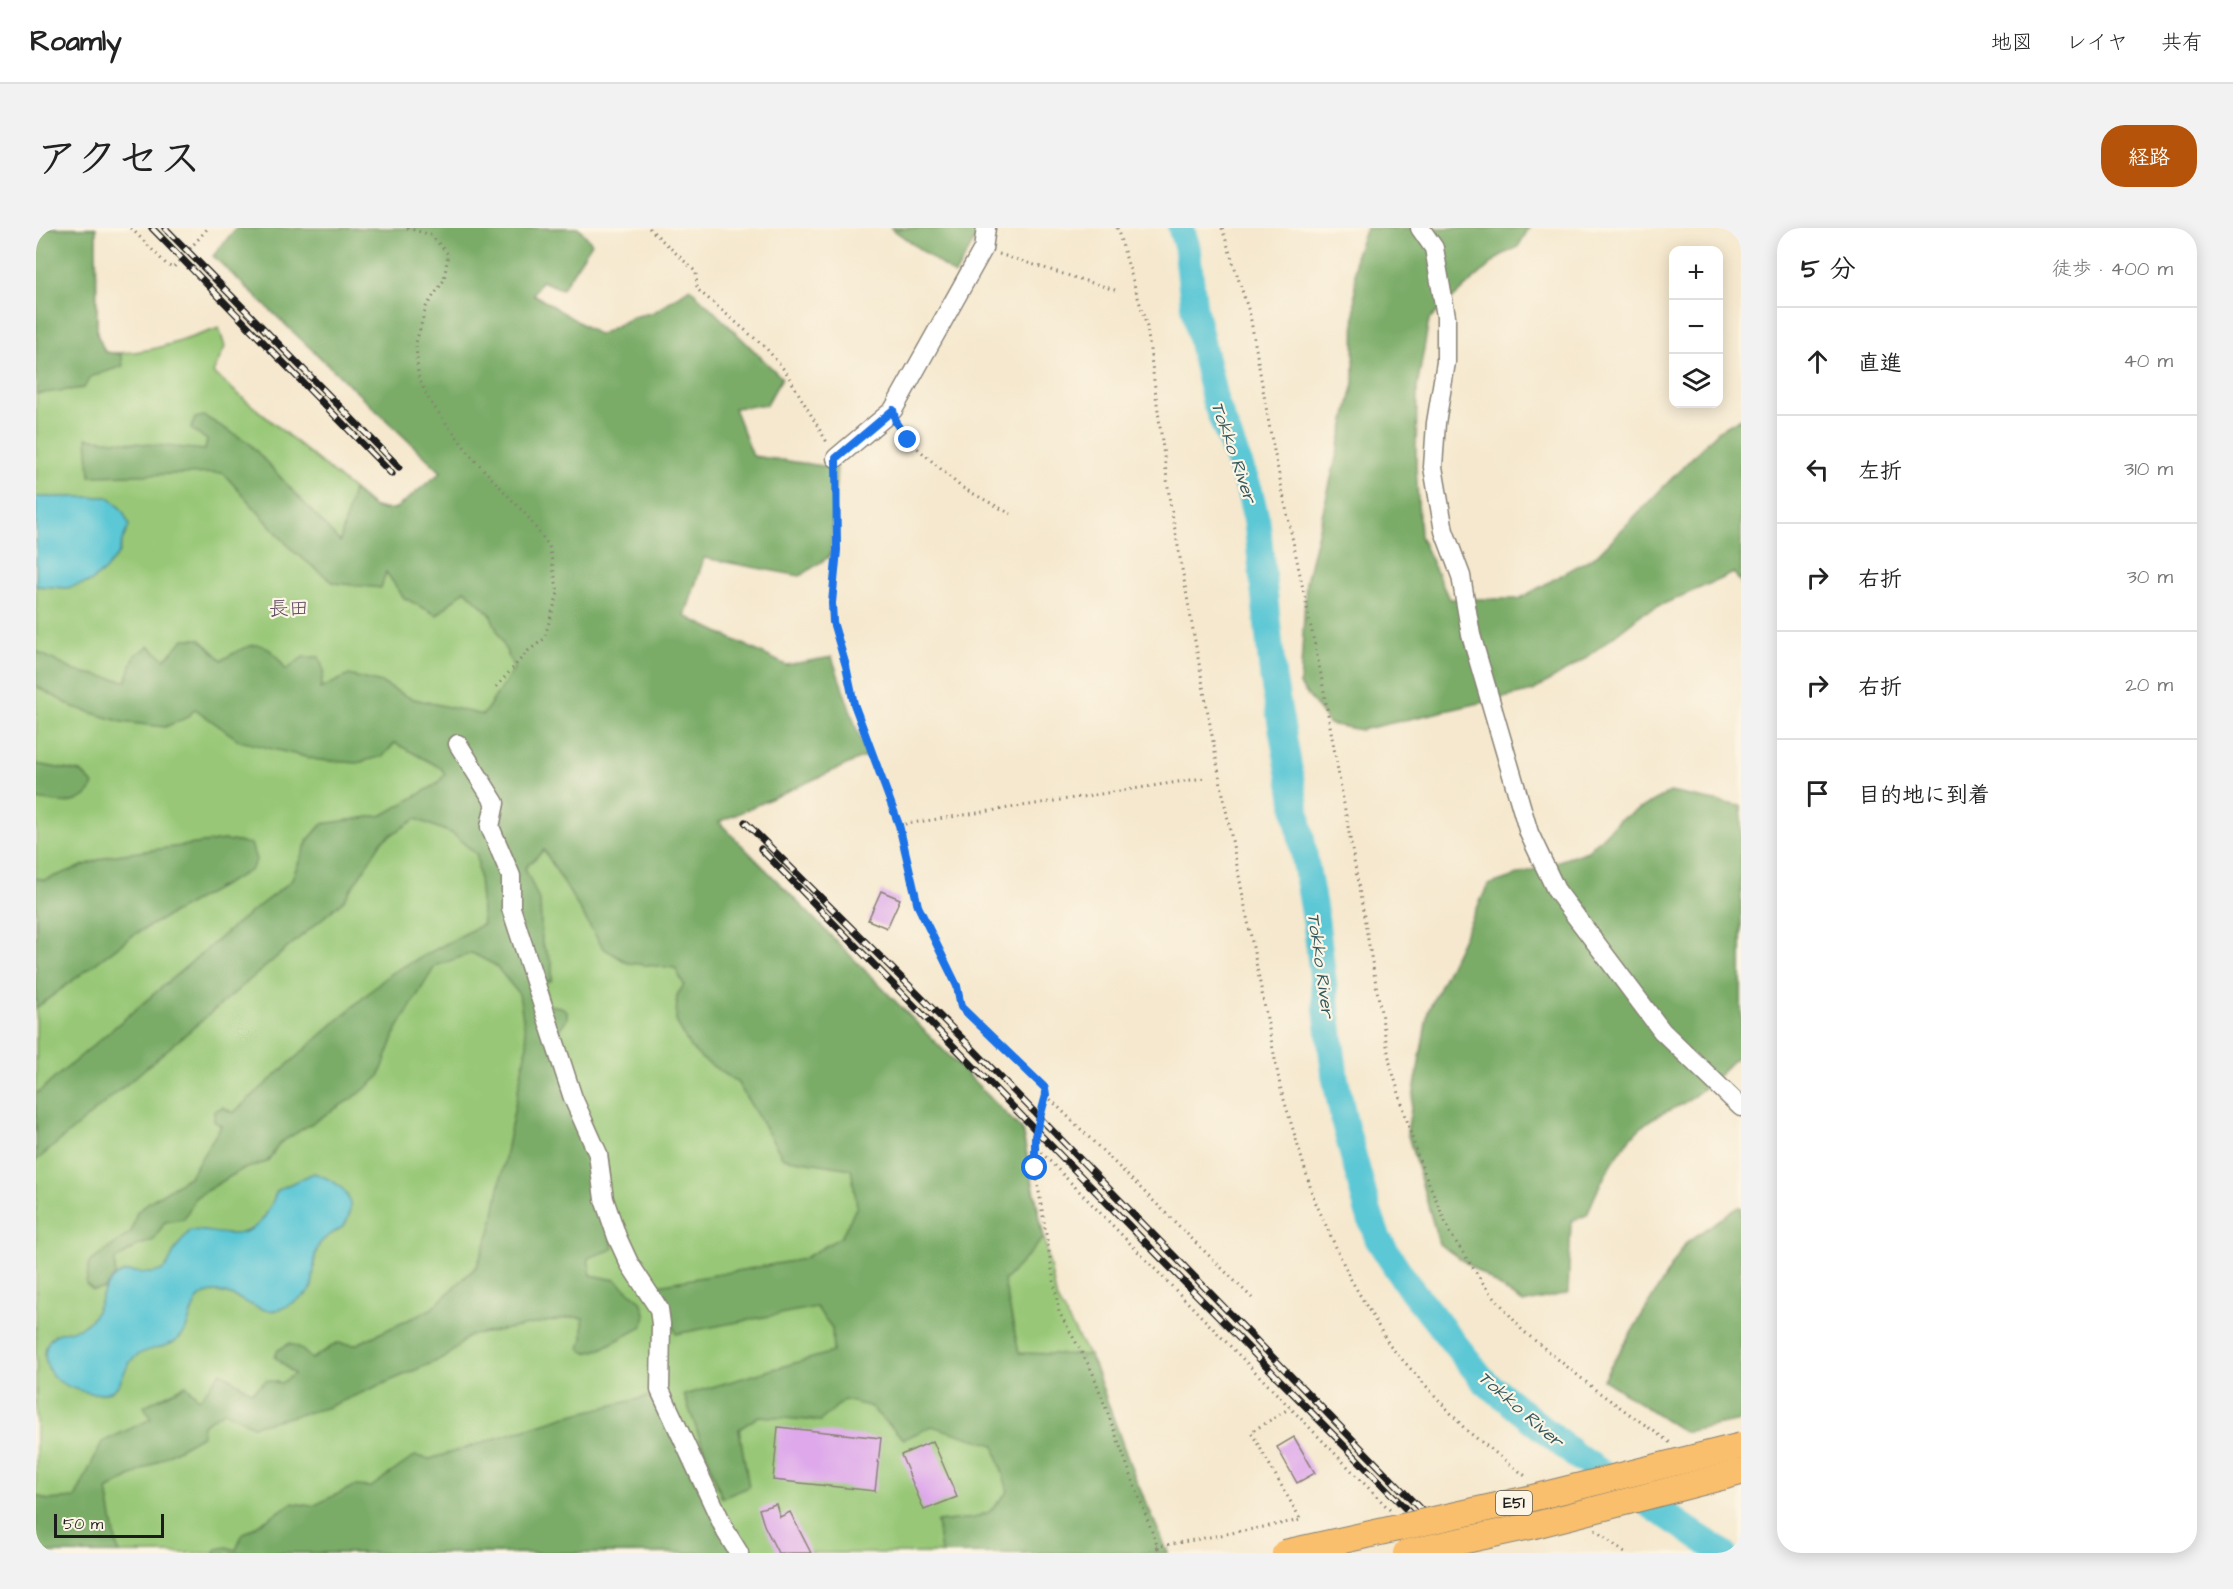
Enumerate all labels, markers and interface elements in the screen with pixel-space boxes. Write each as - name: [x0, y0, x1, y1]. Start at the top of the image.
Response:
- text: Roamly: [30, 22, 122, 61]
- text: 地図: [1991, 28, 2033, 57]
- text: レイヤ: [2066, 28, 2128, 57]
- text: 共有: [2161, 28, 2203, 57]
- button: 経路: [2101, 125, 2197, 187]
- text: アクセス: [36, 131, 201, 189]
- map controls: [1669, 246, 1723, 408]
- button: +: [1669, 246, 1723, 300]
- text: 5 分: [1801, 251, 1856, 287]
- text: 徒歩 · 400 m: [2052, 255, 2173, 283]
- button: −: [1669, 300, 1723, 354]
- icon: ahead: [1801, 345, 1834, 378]
- text: 40 m: [2123, 347, 2173, 375]
- text: 直進: [1858, 348, 1902, 379]
- button: layers: [1669, 354, 1723, 408]
- water label: Tokko River: [1205, 398, 1263, 508]
- route end: [894, 426, 920, 452]
- icon: left: [1801, 453, 1834, 486]
- text: 310 m: [2124, 455, 2173, 483]
- text: 左折: [1858, 456, 1902, 487]
- icon: right: [1801, 561, 1834, 594]
- text: 30 m: [2127, 563, 2173, 591]
- text: 右折: [1858, 564, 1902, 595]
- district label: 長田: [269, 595, 309, 623]
- icon: right: [1801, 669, 1834, 702]
- text: 20 m: [2125, 671, 2173, 699]
- text: 右折: [1858, 672, 1902, 703]
- icon: arrive: [1801, 777, 1834, 810]
- text: 目的地に到着: [1858, 780, 1990, 811]
- water label: Tokko River: [1301, 911, 1341, 1021]
- route start: [1021, 1154, 1047, 1180]
- water label: Tokko River: [1473, 1365, 1570, 1455]
- road number: E51: [1496, 1491, 1532, 1515]
- scale bar: [54, 1511, 164, 1538]
- text: 50 m: [63, 1513, 103, 1535]

